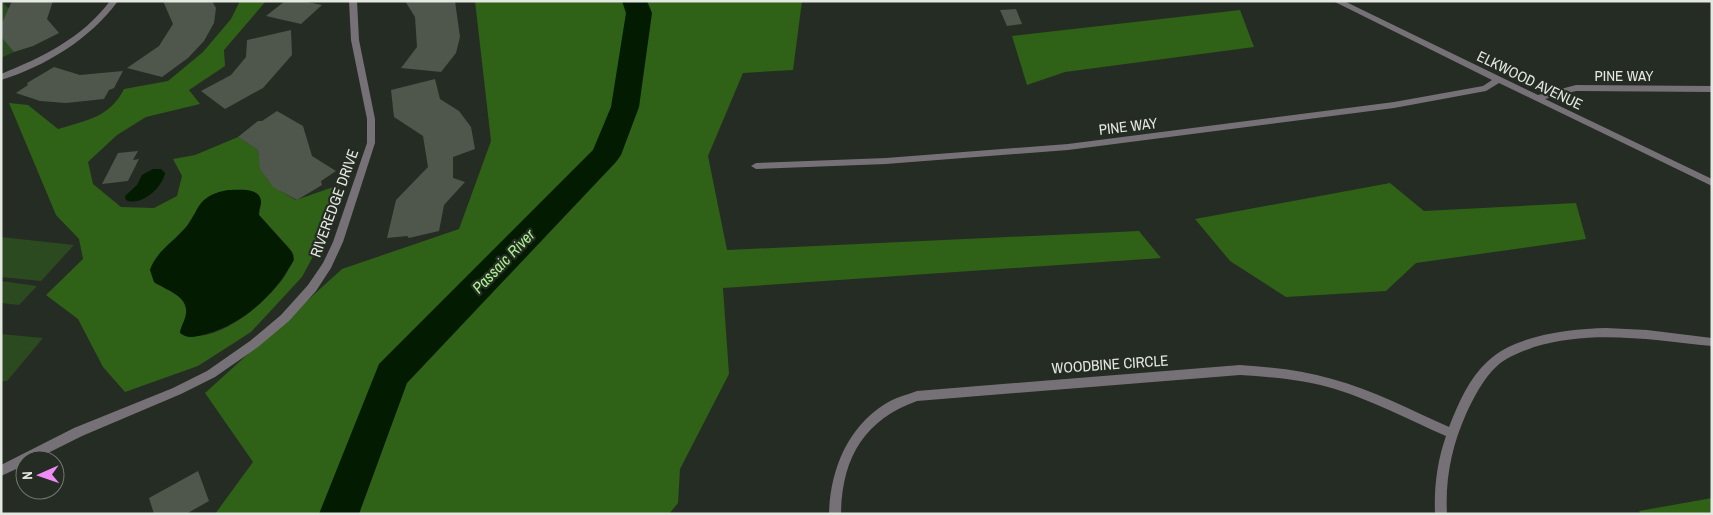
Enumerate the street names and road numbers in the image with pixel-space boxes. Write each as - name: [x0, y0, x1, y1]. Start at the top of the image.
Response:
- street label: ELKWOOD AVENUE: [1474, 45, 1586, 115]
- street label: PINE WAY: [1595, 65, 1654, 86]
- street label: PINE WAY: [1098, 112, 1159, 140]
- street label: RIVEREDGE DRIVE: [305, 146, 363, 260]
- street label: WOODBINE CIRCLE: [1051, 349, 1169, 379]

